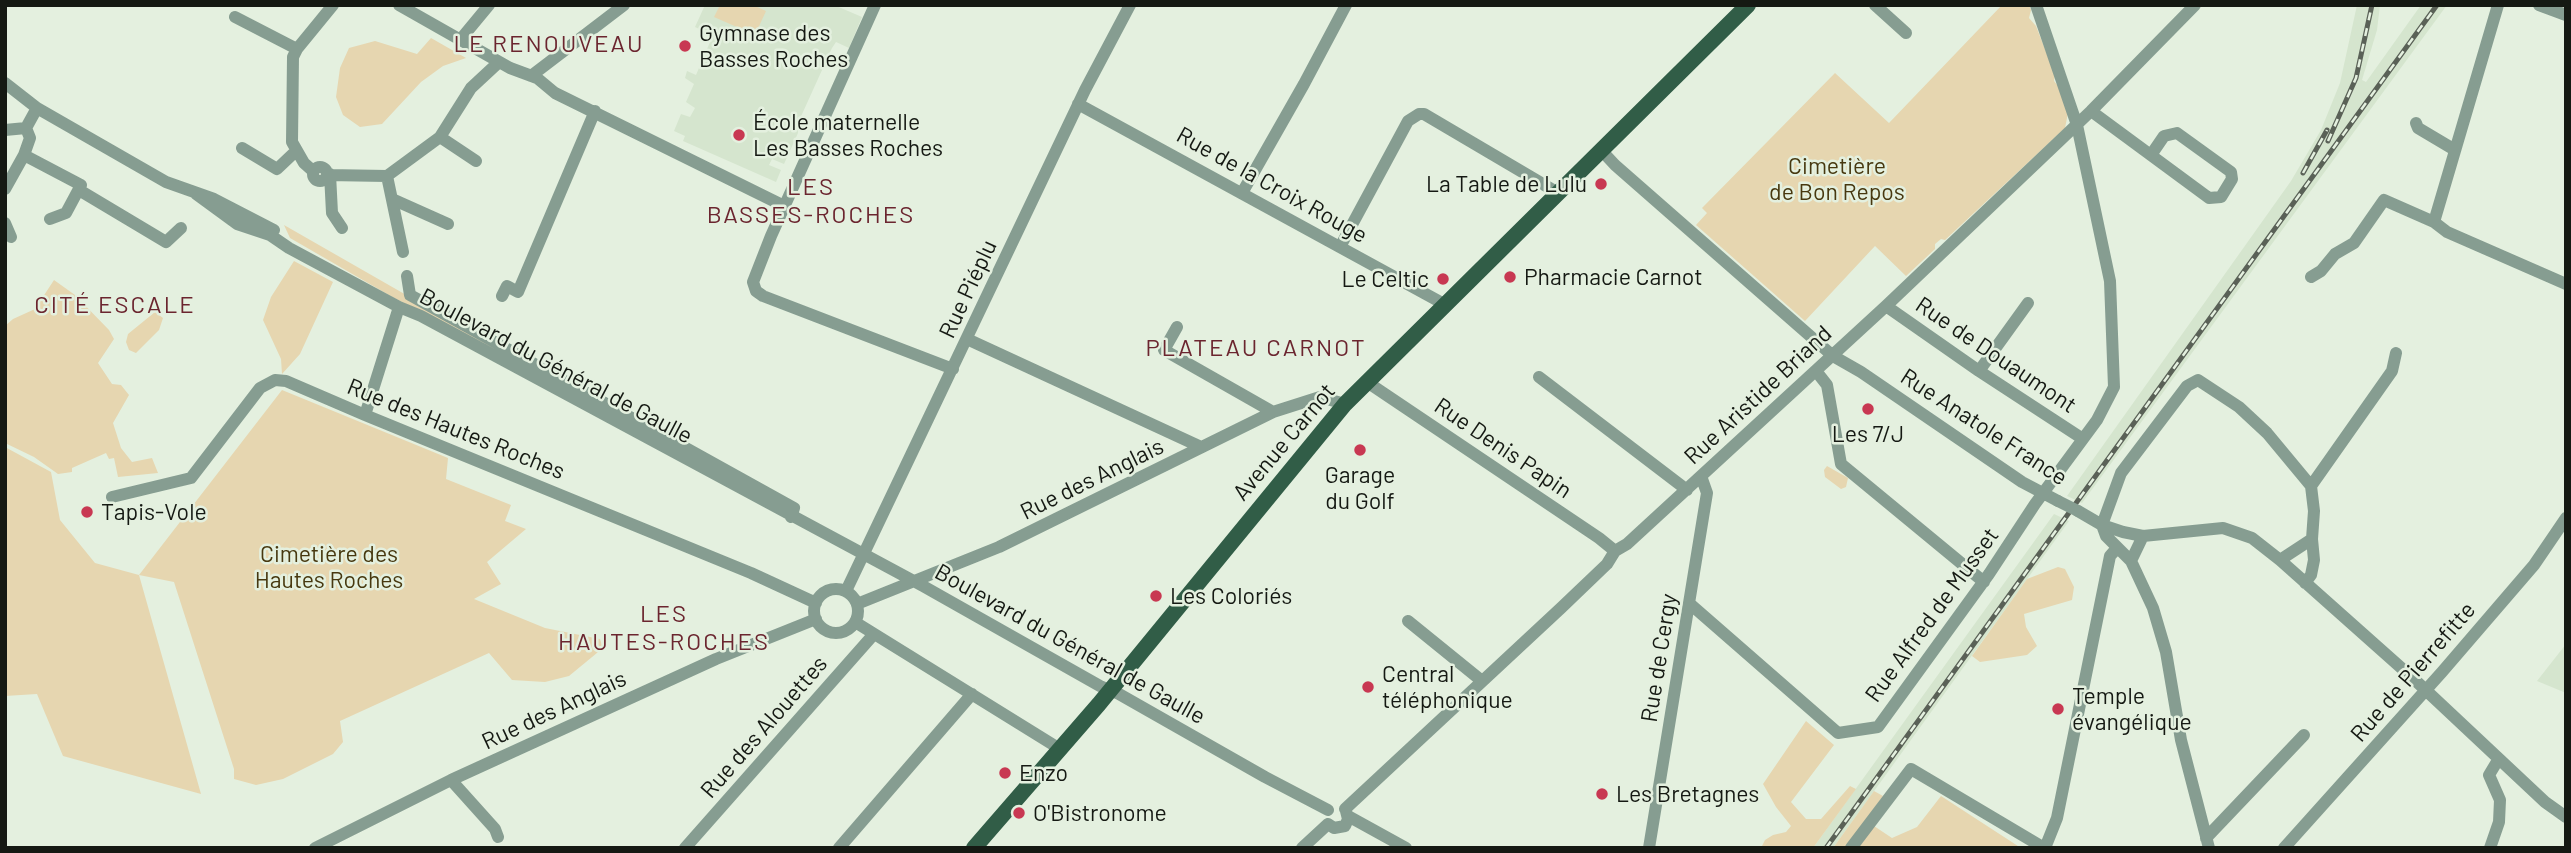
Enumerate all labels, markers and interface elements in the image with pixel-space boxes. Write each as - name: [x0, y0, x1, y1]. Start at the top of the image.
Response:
- place label: Gymnase des Basses Roches: [699, 19, 848, 73]
- district label: LE RENOUVEAU: [455, 30, 643, 58]
- marker: Gymnase des Basses Roches: [677, 38, 693, 54]
- place label: École maternelle Les Basses Roches: [753, 108, 943, 162]
- street label: Rue de la Croix Rouge: [1172, 121, 1372, 249]
- marker: École maternelle Les Basses Roches: [731, 127, 747, 143]
- park label: Cimetière de Bon Repos: [1769, 152, 1905, 206]
- place label: La Table de Lulu: [1426, 170, 1587, 198]
- district label: LES BASSES-ROCHES: [708, 173, 914, 229]
- marker: La Table de Lulu: [1593, 176, 1609, 192]
- street label: Rue Piéplu: [933, 235, 1003, 343]
- place label: Pharmacie Carnot: [1524, 263, 1703, 291]
- place label: Le Celtic: [1341, 265, 1429, 293]
- marker: Pharmacie Carnot: [1502, 269, 1518, 285]
- marker: Le Celtic: [1435, 271, 1451, 287]
- street label: Boulevard du Général de Gaulle: [415, 282, 697, 450]
- district label: CITÉ ESCALE: [36, 291, 194, 319]
- street label: Rue de Douaumont: [1910, 291, 2082, 419]
- street label: Rue Aristide Briand: [1679, 320, 1837, 470]
- district label: PLATEAU CARNOT: [1147, 334, 1365, 362]
- street label: Rue Anatole France: [1895, 363, 2073, 491]
- street label: Rue des Hautes Roches: [343, 373, 569, 485]
- street label: Avenue Carnot: [1227, 378, 1341, 506]
- street label: Rue Denis Papin: [1429, 392, 1577, 504]
- marker: Les 7/J: [1860, 401, 1876, 417]
- place label: Les 7/J: [1832, 420, 1904, 448]
- street label: Rue des Anglais: [1016, 432, 1168, 526]
- marker: Garage du Golf: [1352, 442, 1368, 458]
- place label: Garage du Golf: [1325, 461, 1395, 515]
- place label: Tapis-Vole: [101, 498, 207, 526]
- marker: Tapis-Vole: [79, 504, 95, 520]
- street label: Rue Alfred de Musset: [1859, 522, 2005, 708]
- park label: Cimetière des Hautes Roches: [255, 540, 403, 594]
- street label: Boulevard du Général de Gaulle: [930, 558, 1210, 730]
- place label: Les Coloriés: [1170, 582, 1292, 610]
- marker: Les Coloriés: [1148, 588, 1164, 604]
- street label: Rue de Cergy: [1635, 592, 1683, 724]
- street label: Rue de Pierrefitte: [2345, 597, 2481, 747]
- district label: LES HAUTES-ROCHES: [560, 600, 768, 656]
- street label: Rue des Alouettes: [695, 650, 833, 804]
- place label: Central téléphonique: [1382, 660, 1513, 714]
- street label: Rue des Anglais: [477, 664, 631, 756]
- marker: Central téléphonique: [1360, 679, 1376, 695]
- place label: Temple évangélique: [2072, 682, 2192, 736]
- marker: Temple évangélique: [2050, 701, 2066, 717]
- place label: Enzo: [1019, 759, 1068, 787]
- marker: Enzo: [997, 765, 1013, 781]
- place label: Les Bretagnes: [1616, 780, 1759, 808]
- marker: Les Bretagnes: [1594, 786, 1610, 802]
- place label: O'Bistronome: [1033, 799, 1167, 827]
- marker: O'Bistronome: [1011, 805, 1027, 821]

